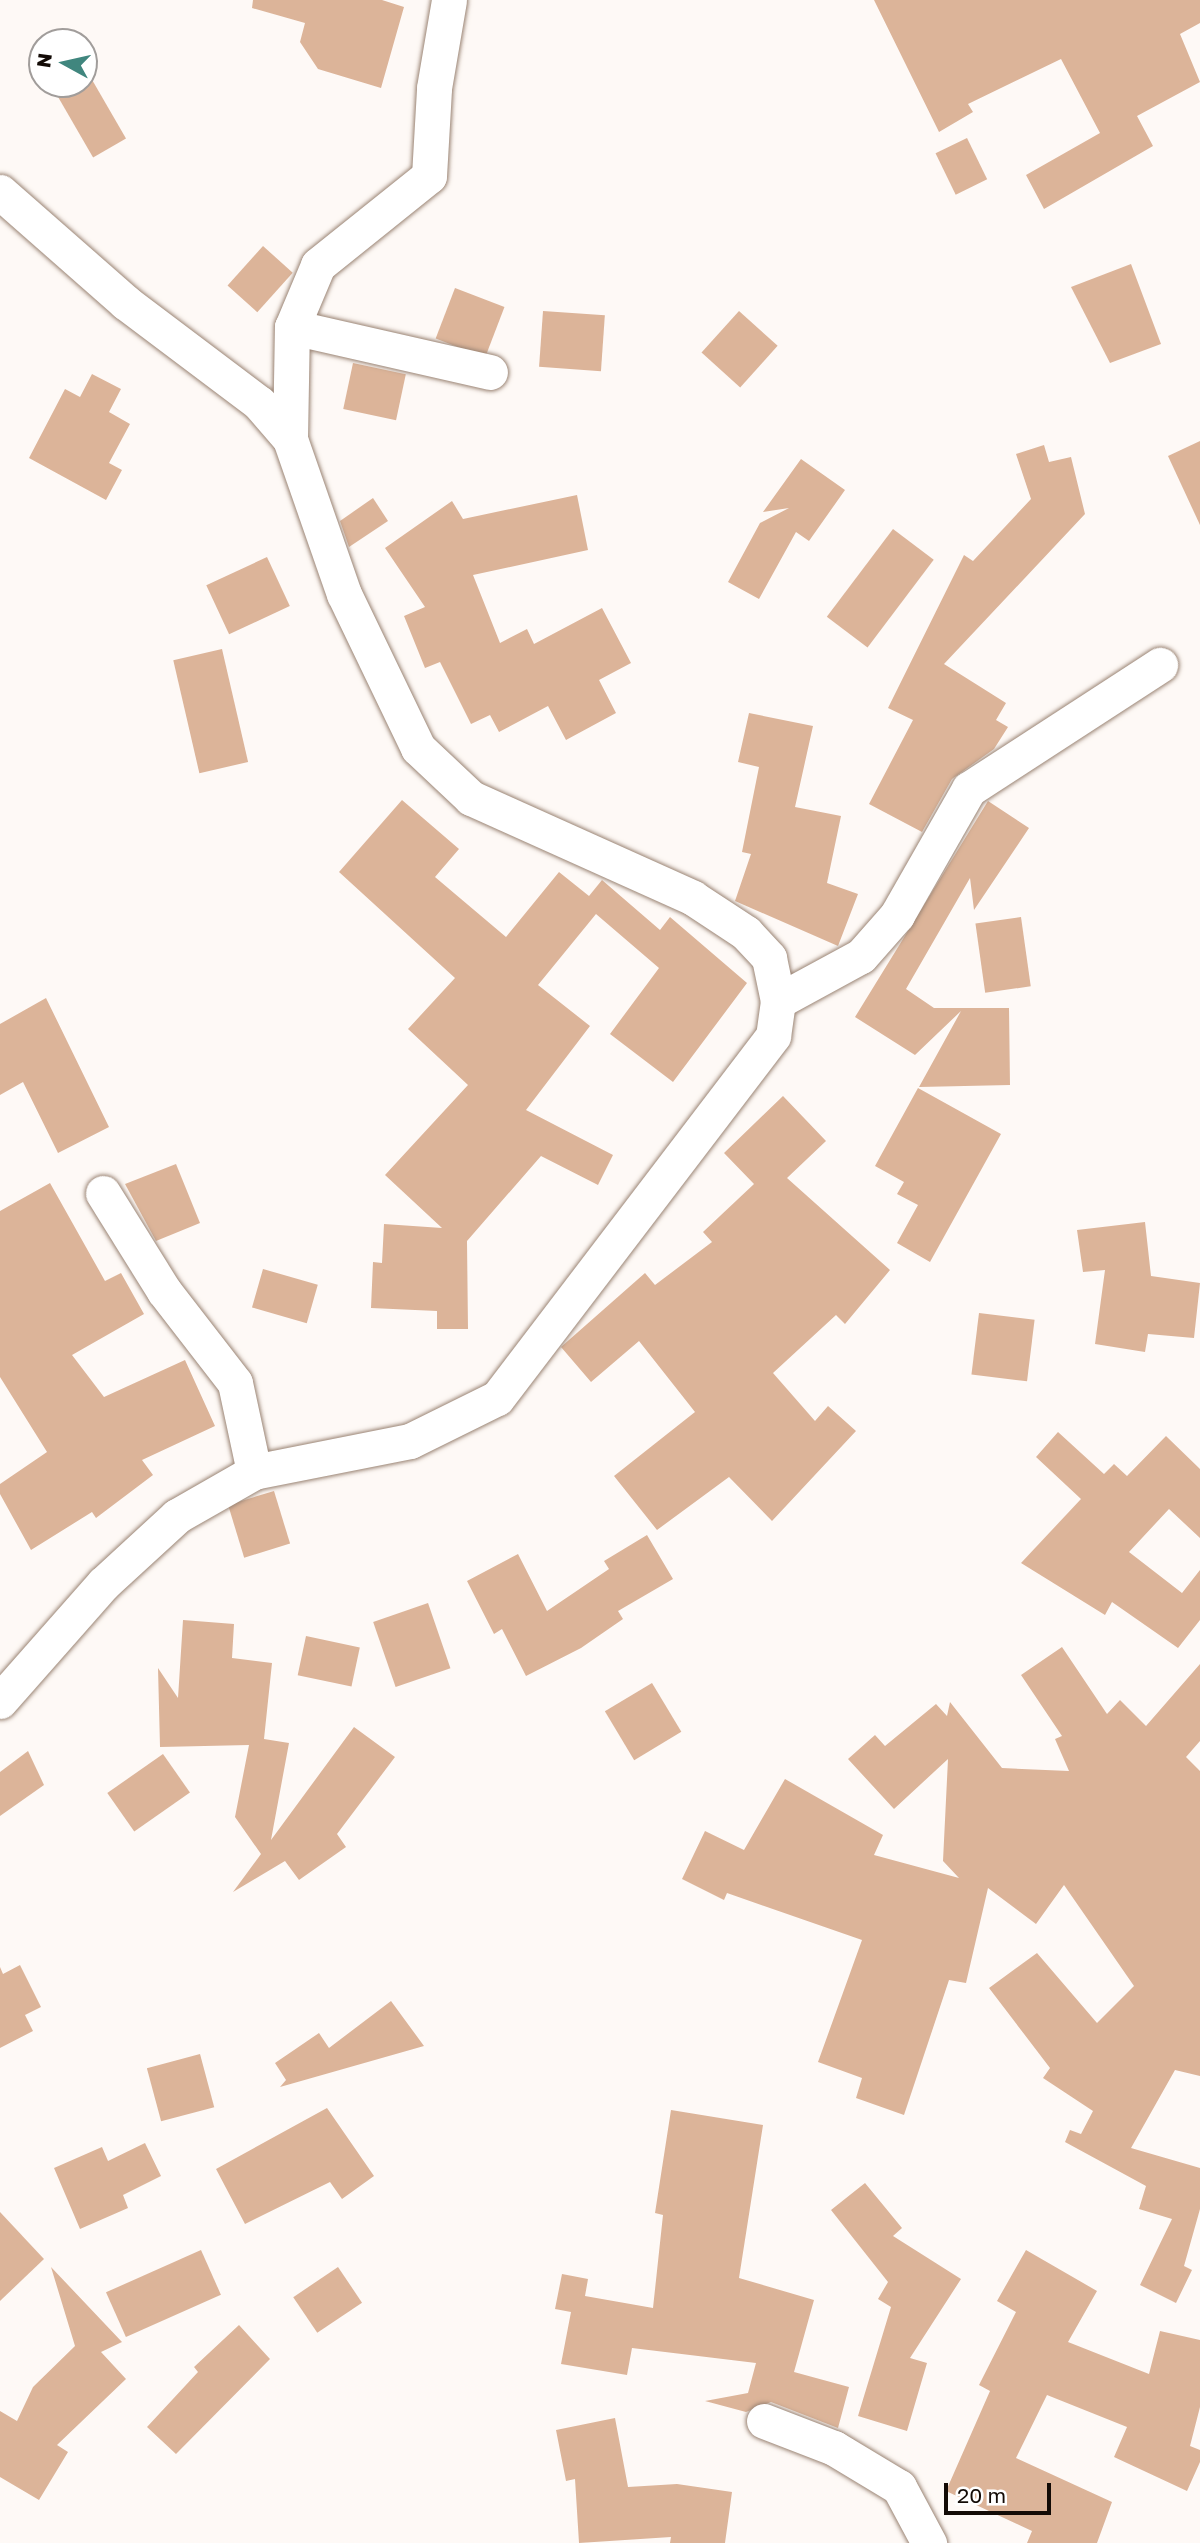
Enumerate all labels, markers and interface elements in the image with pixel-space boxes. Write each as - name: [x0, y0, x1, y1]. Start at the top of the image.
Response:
- north arrow: [28, 28, 98, 98]
- text: N: [31, 52, 56, 69]
- scale bar: [948, 2470, 1055, 2514]
- text: 20 m: [957, 2482, 1006, 2508]

